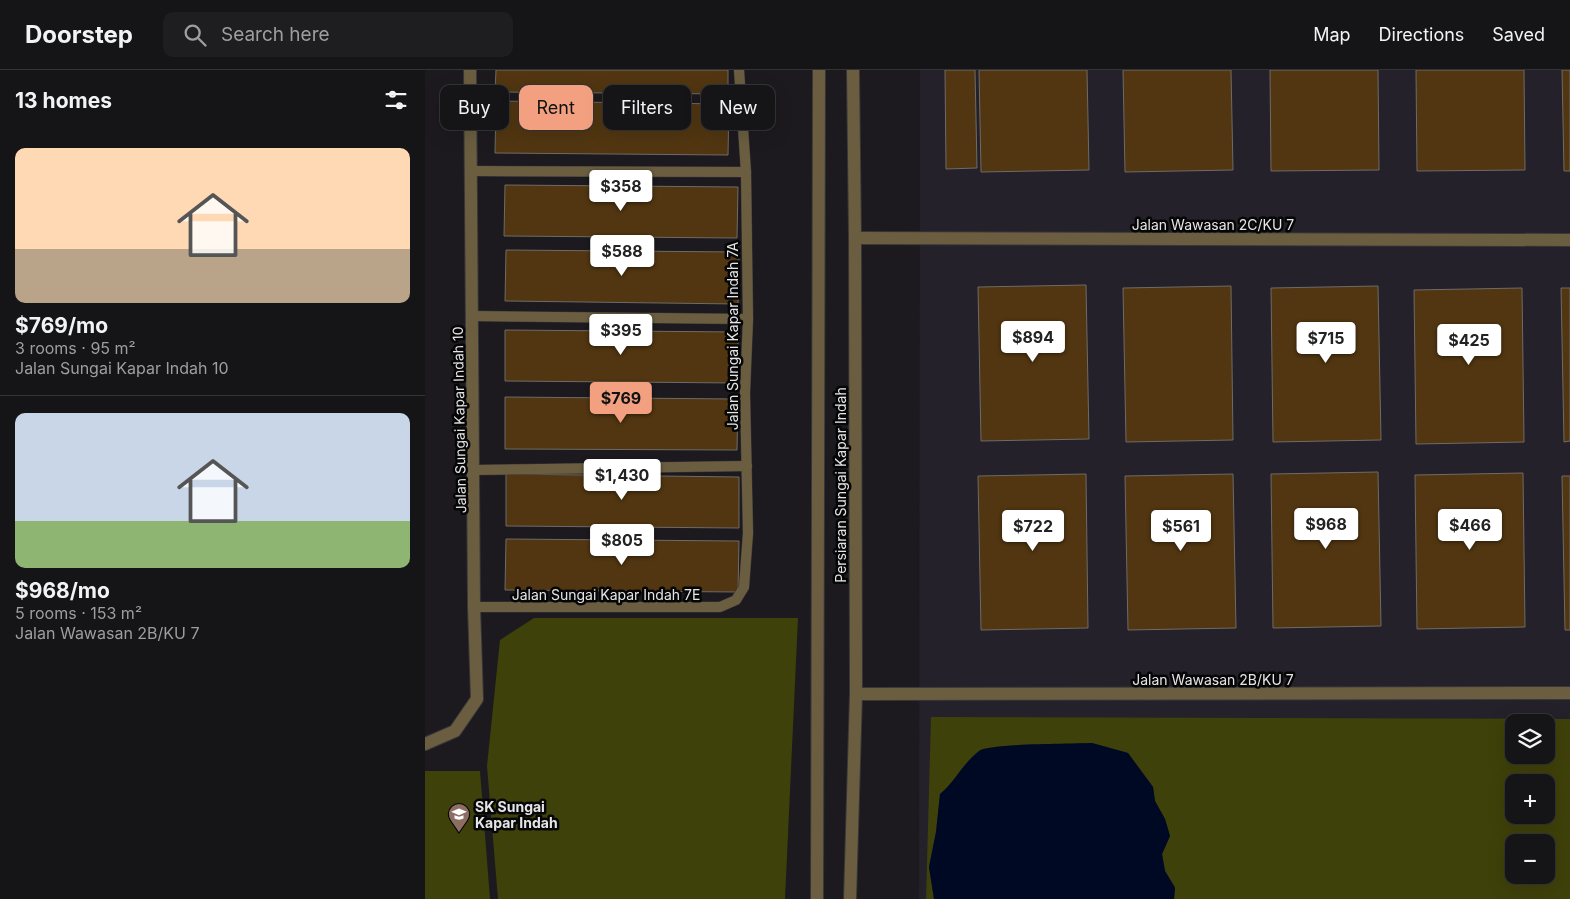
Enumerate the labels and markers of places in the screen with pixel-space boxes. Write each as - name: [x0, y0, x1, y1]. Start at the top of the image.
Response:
- pin: $358: [591, 170, 651, 212]
- pin: $588: [592, 234, 652, 277]
- pin: $395: [591, 314, 651, 356]
- pin: $894: [1003, 320, 1063, 363]
- pin: $715: [1296, 322, 1356, 364]
- pin: $425: [1439, 324, 1499, 366]
- pin: $769: [591, 382, 651, 424]
- pin: $1,430: [581, 458, 663, 501]
- pin: $968: [1296, 508, 1356, 550]
- pin: $466: [1440, 508, 1500, 551]
- pin: $722: [1003, 510, 1063, 552]
- pin: $561: [1151, 510, 1211, 552]
- pin: $805: [592, 524, 652, 566]
- place label: SK Sungai Kapar Indah: [475, 798, 558, 831]
- school or university icon: SK Sungai Kapar Indah: [447, 802, 471, 833]

